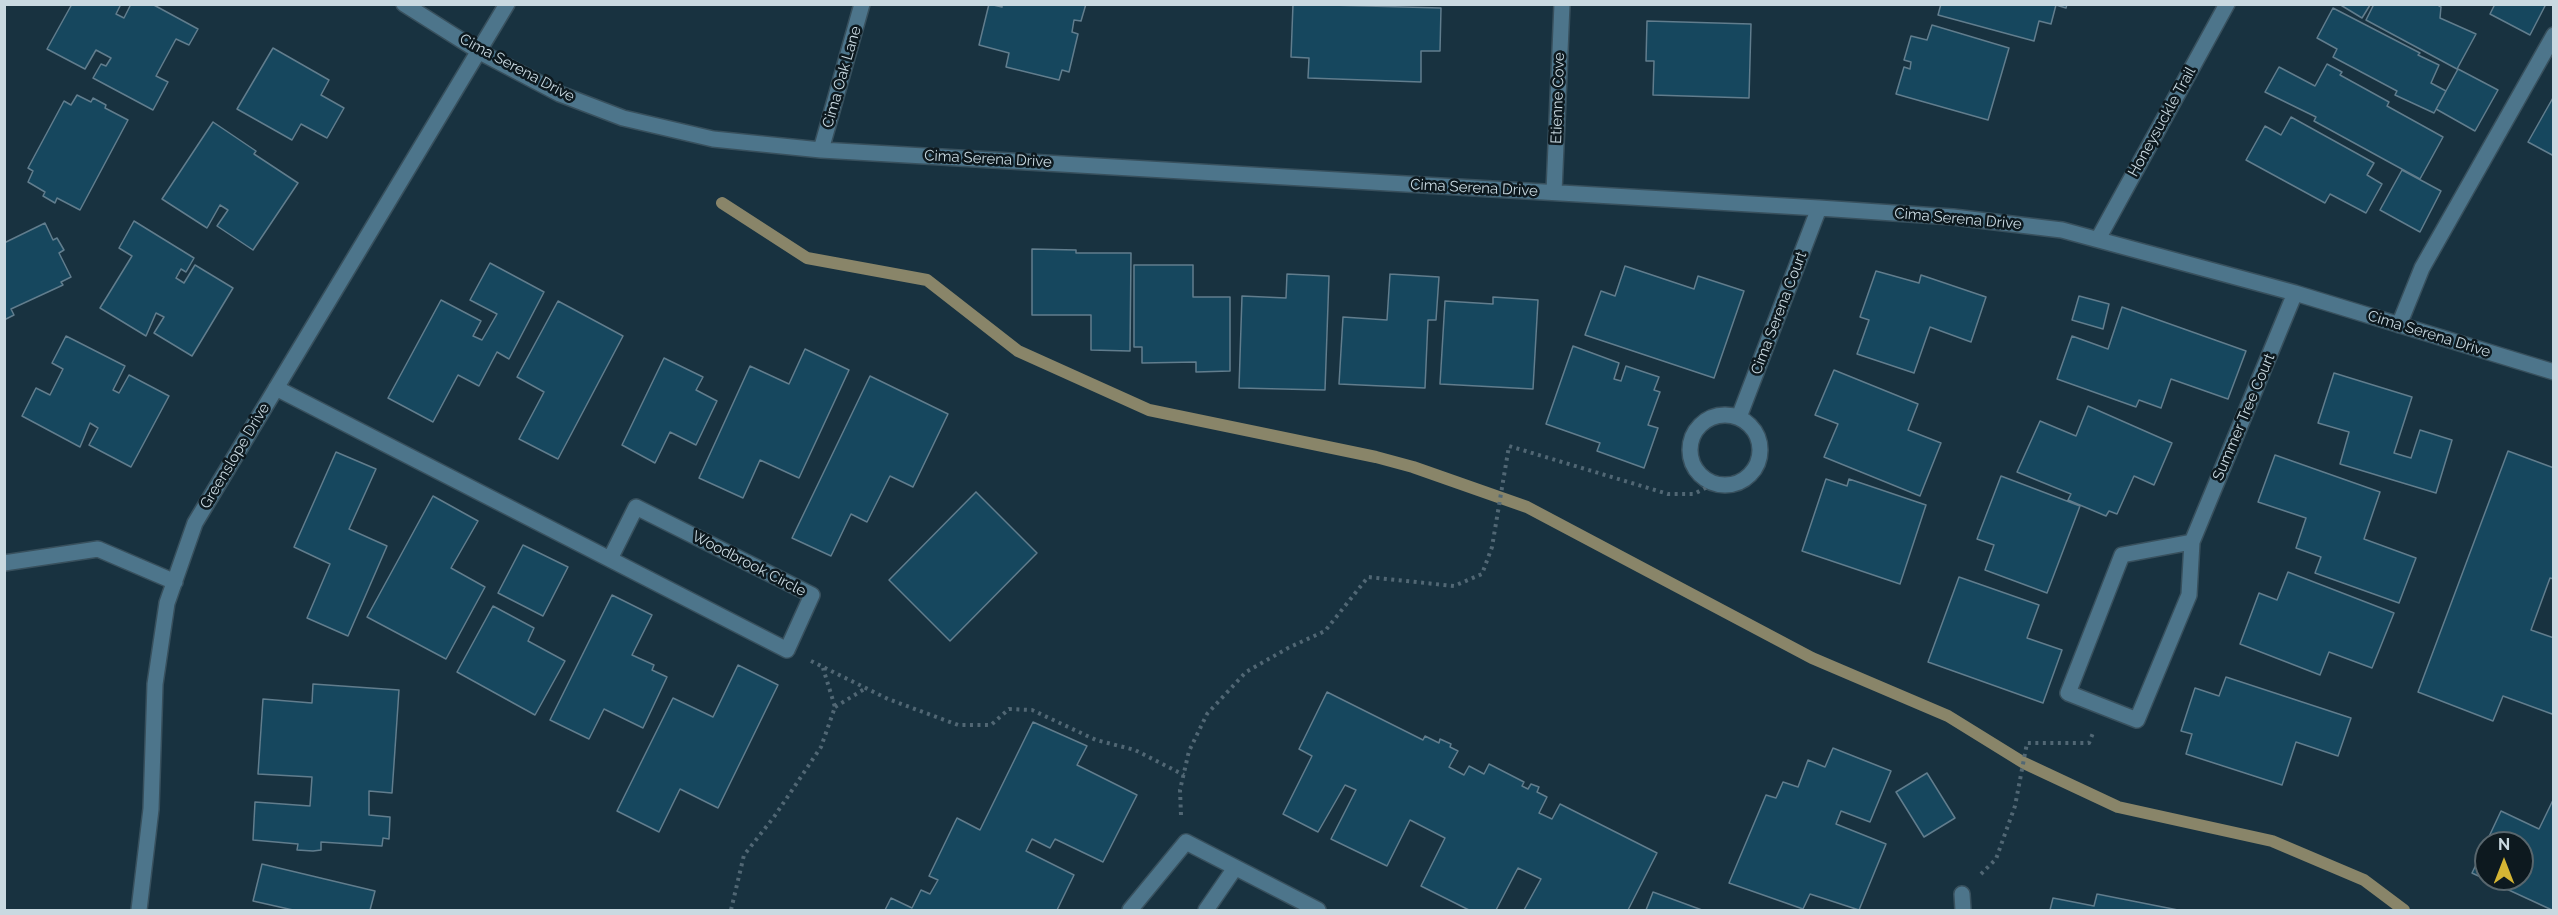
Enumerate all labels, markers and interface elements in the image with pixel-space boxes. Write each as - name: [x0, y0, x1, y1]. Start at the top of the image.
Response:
- street label: Cima Oak Lane: [819, 24, 865, 130]
- street label: Cima Serena Drive: [456, 30, 578, 106]
- street label: Etienne Cove: [1547, 52, 1569, 144]
- street label: Honeysuckle Trail: [2124, 64, 2200, 180]
- street label: Cima Serena Drive: [924, 147, 1052, 171]
- street label: Cima Serena Drive: [1410, 176, 1538, 200]
- street label: Cima Serena Drive: [1894, 204, 2022, 234]
- street label: Cima Serena Court: [1747, 249, 1811, 377]
- street label: Cima Serena Drive: [2365, 307, 2493, 361]
- street label: Summer Tree Court: [2209, 351, 2279, 483]
- street label: Greenslope Drive: [196, 400, 274, 512]
- street label: Woodbrook Circle: [689, 527, 809, 601]
- north arrow: [2474, 831, 2534, 891]
- text: N: [2498, 835, 2510, 854]

